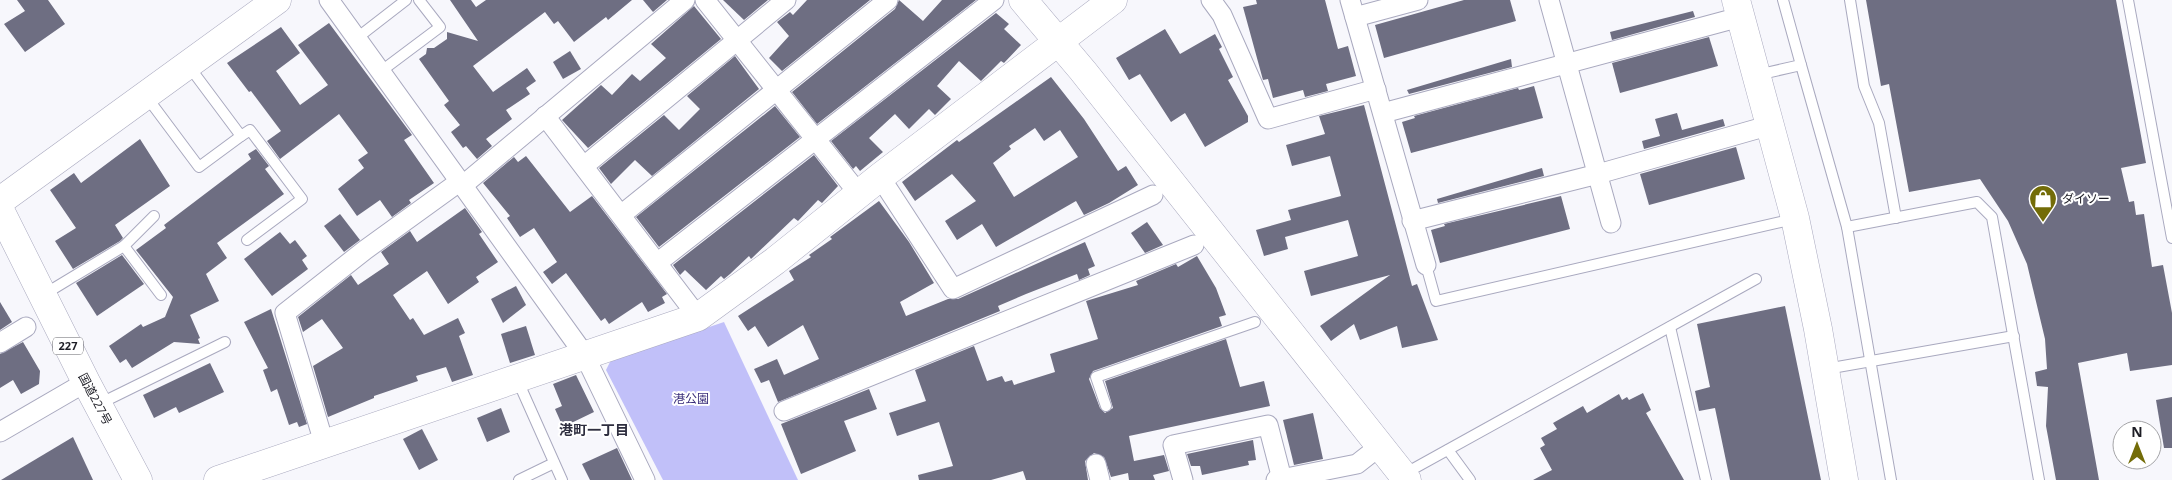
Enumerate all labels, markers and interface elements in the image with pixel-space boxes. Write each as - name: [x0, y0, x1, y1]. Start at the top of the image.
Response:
- shop icon: ダイソー: [2028, 184, 2058, 223]
- place label: ダイソー: [2062, 190, 2110, 207]
- road number: 227: [53, 338, 83, 354]
- street label: 国道227号: [75, 370, 116, 428]
- park label: 港公園: [673, 390, 709, 407]
- district label: 港町一丁目: [559, 420, 629, 439]
- north arrow: [2112, 420, 2162, 470]
- text: N: [2131, 422, 2143, 441]

